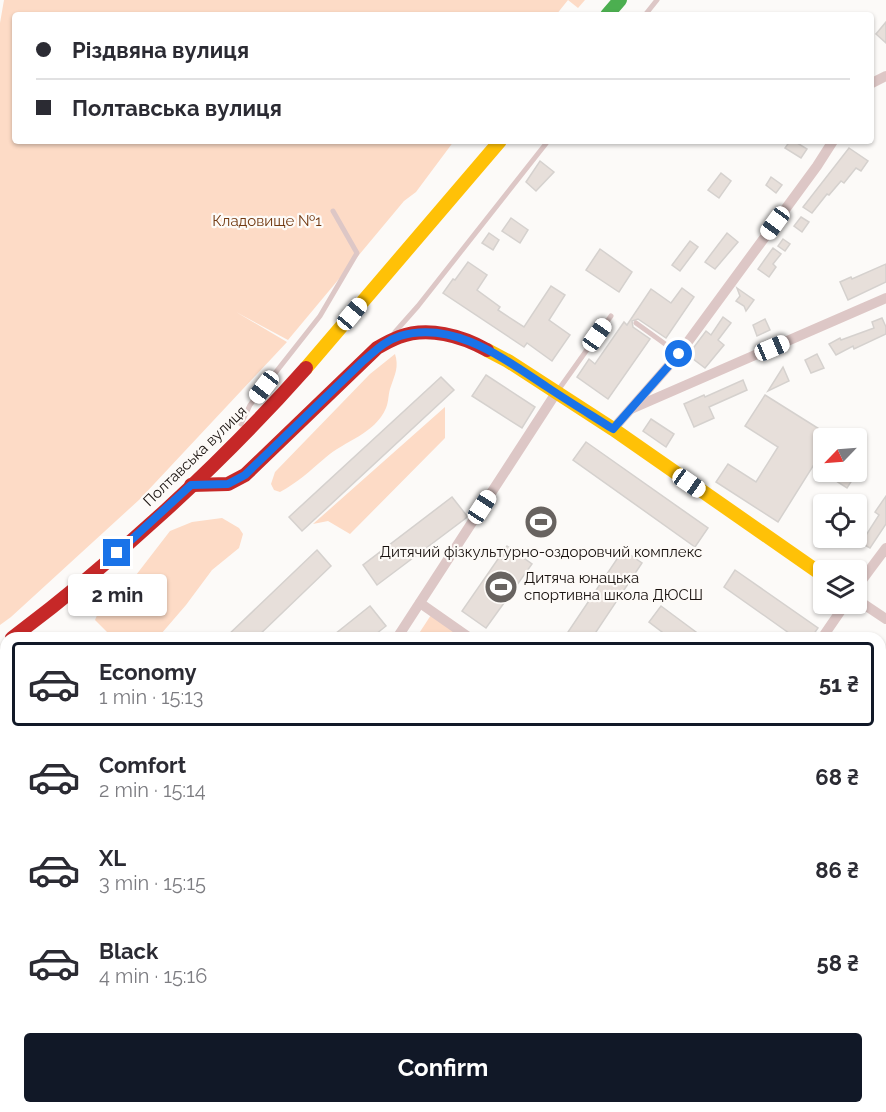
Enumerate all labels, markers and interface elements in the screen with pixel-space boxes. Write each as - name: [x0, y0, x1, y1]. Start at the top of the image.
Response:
- text: Різдвяна вулиця: [72, 37, 249, 63]
- text: Полтавська вулиця: [72, 95, 282, 121]
- car: [757, 203, 793, 243]
- park label: Кладовище №1: [212, 212, 322, 230]
- car: [334, 294, 370, 334]
- car: [579, 315, 615, 355]
- car: [752, 333, 792, 363]
- route start: [665, 340, 692, 367]
- car: [246, 367, 282, 407]
- street label: Полтавська вулиця: [140, 402, 250, 510]
- north arrow: [813, 428, 867, 482]
- map controls: [813, 428, 867, 614]
- car: [669, 465, 709, 501]
- car: [465, 487, 499, 527]
- button: locate: [813, 494, 867, 548]
- sports icon: Дитячий фізкультурно-оздоровчий комплекс: [523, 504, 559, 540]
- route end: [103, 539, 130, 566]
- place label: Дитячий фізкультурно-оздоровчий комплекс: [380, 543, 702, 561]
- button: layers: [813, 560, 867, 614]
- sports icon: Дитяча юнацька спортивна школа ДЮСШ: [483, 569, 519, 605]
- place label: Дитяча юнацька спортивна школа ДЮСШ: [524, 569, 703, 604]
- callout: 2 min: [68, 574, 166, 616]
- text: 2 min: [92, 583, 143, 607]
- icon: car: [27, 657, 81, 711]
- text: Economy: [99, 659, 197, 685]
- text: 51 ₴: [819, 671, 859, 697]
- text: 1 min · 15:13: [99, 685, 204, 709]
- icon: car: [27, 750, 81, 804]
- text: Comfort: [99, 752, 186, 778]
- text: 68 ₴: [815, 764, 859, 790]
- text: 2 min · 15:14: [99, 778, 206, 802]
- icon: car: [27, 843, 81, 897]
- text: XL: [99, 845, 126, 871]
- text: 86 ₴: [815, 857, 859, 883]
- text: 3 min · 15:15: [99, 871, 206, 895]
- icon: car: [27, 936, 81, 990]
- text: Black: [99, 938, 158, 964]
- text: 58 ₴: [816, 950, 859, 976]
- text: 4 min · 15:16: [99, 964, 207, 988]
- button: Confirm: [24, 1033, 862, 1102]

